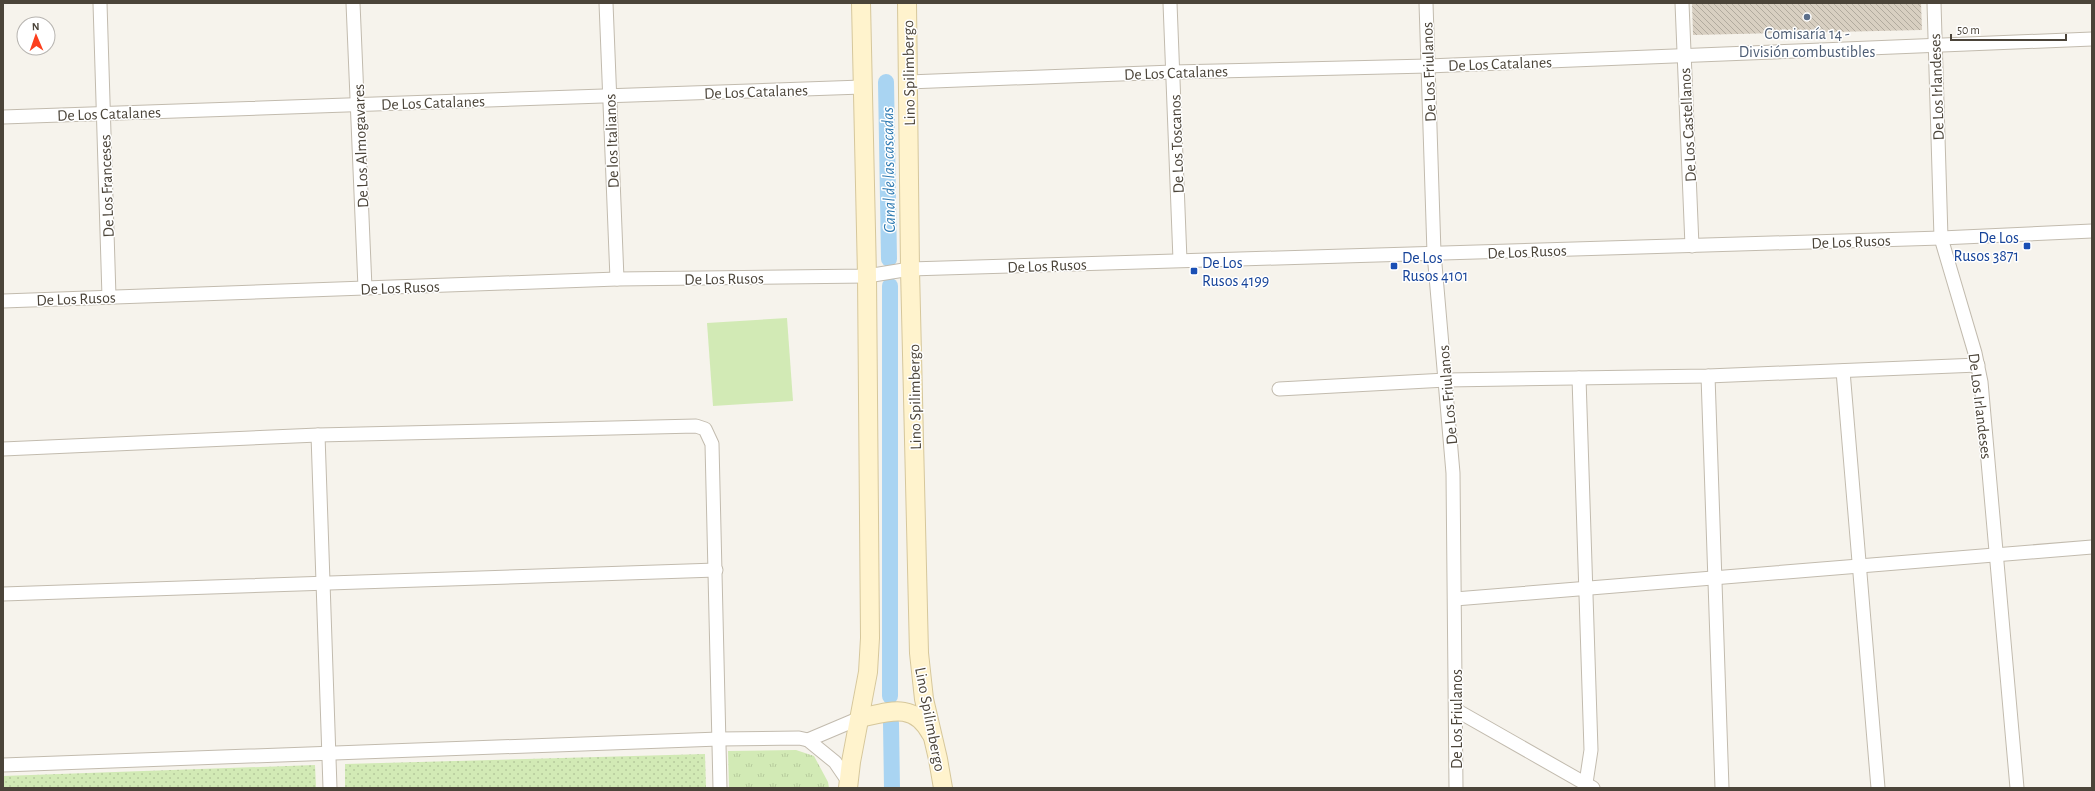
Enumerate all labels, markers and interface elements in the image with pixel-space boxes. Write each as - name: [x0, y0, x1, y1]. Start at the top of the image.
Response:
- marker: Comisaría 14 - División combustibles: [1802, 12, 1812, 22]
- north arrow: [16, 16, 56, 56]
- scale bar: [1951, 16, 2066, 42]
- street label: Lino Spilimbergo: [900, 20, 918, 126]
- text: N: [32, 21, 40, 32]
- street label: De Los Friulanos: [1419, 22, 1439, 122]
- text: 50 m: [1957, 24, 1980, 36]
- place label: Comisaría 14 - División combustibles: [1739, 26, 1875, 60]
- street label: De Los Irlandeses: [1927, 33, 1947, 141]
- street label: De Los Catalanes: [1448, 54, 1552, 74]
- street label: De Los Catalanes: [1124, 63, 1228, 83]
- street label: De Los Castellanos: [1677, 67, 1699, 182]
- street label: De Los Catalanes: [704, 82, 808, 102]
- street label: De Los Almogavares: [351, 84, 371, 208]
- street label: De Los Catalanes: [381, 93, 485, 113]
- street label: De los Italianos: [602, 93, 622, 188]
- street label: De Los Toscanos: [1167, 94, 1187, 194]
- street label: De Los Catalanes: [57, 104, 161, 124]
- water label: Canal de las cascadas: [879, 106, 898, 233]
- street label: De Los Franceses: [97, 134, 117, 238]
- place label: De Los Rusos 3871: [1954, 230, 2019, 264]
- street label: De Los Rusos: [1811, 233, 1891, 251]
- marker: De Los Rusos 3871: [2022, 241, 2032, 251]
- street label: De Los Rusos: [1487, 243, 1567, 261]
- place label: De Los Rusos 4101: [1402, 250, 1468, 284]
- place label: De Los Rusos 4199: [1202, 255, 1269, 289]
- street label: De Los Rusos: [1007, 257, 1087, 275]
- marker: De Los Rusos 4101: [1389, 261, 1399, 271]
- marker: De Los Rusos 4199: [1189, 266, 1199, 276]
- street label: De Los Rusos: [684, 270, 764, 288]
- street label: De Los Rusos: [360, 279, 440, 297]
- street label: De Los Rusos: [36, 290, 116, 308]
- street label: Lino Spilimbergo: [906, 344, 924, 450]
- street label: De Los Friulanos: [1436, 344, 1460, 445]
- street label: De Los Irlandeses: [1966, 352, 1994, 460]
- street label: Lino Spilimbergo: [912, 666, 948, 773]
- street label: De Los Friulanos: [1449, 669, 1465, 769]

